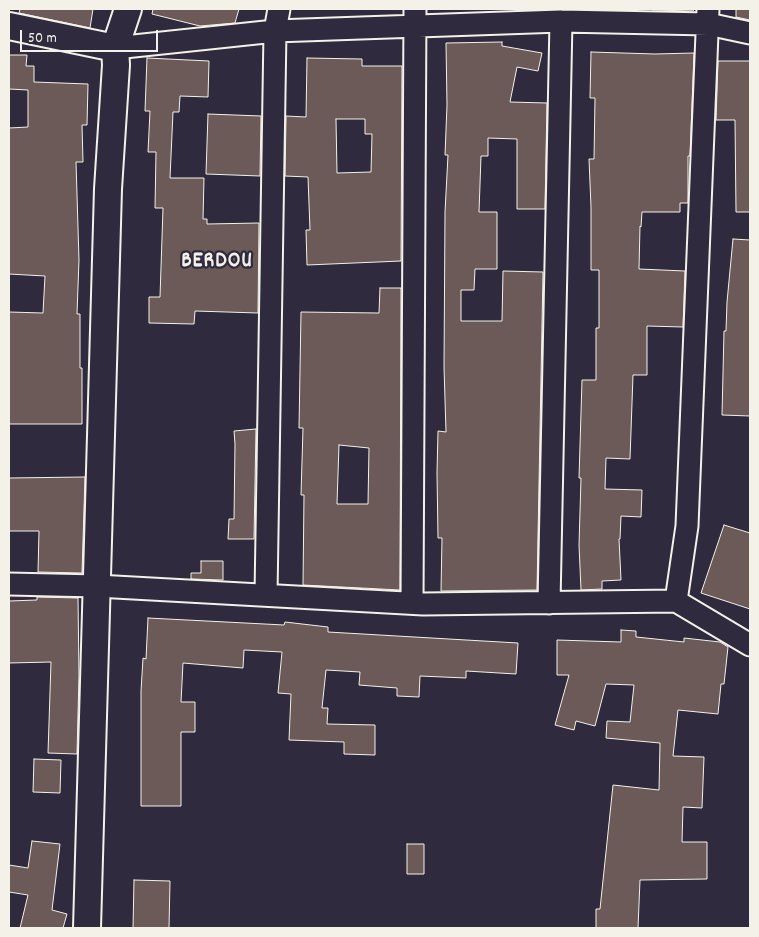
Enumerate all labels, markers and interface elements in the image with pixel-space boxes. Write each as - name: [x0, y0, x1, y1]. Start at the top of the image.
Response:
- scale bar: [22, 20, 160, 52]
- text: 50 m: [28, 28, 57, 50]
- district label: BERDOU: [180, 250, 254, 276]

